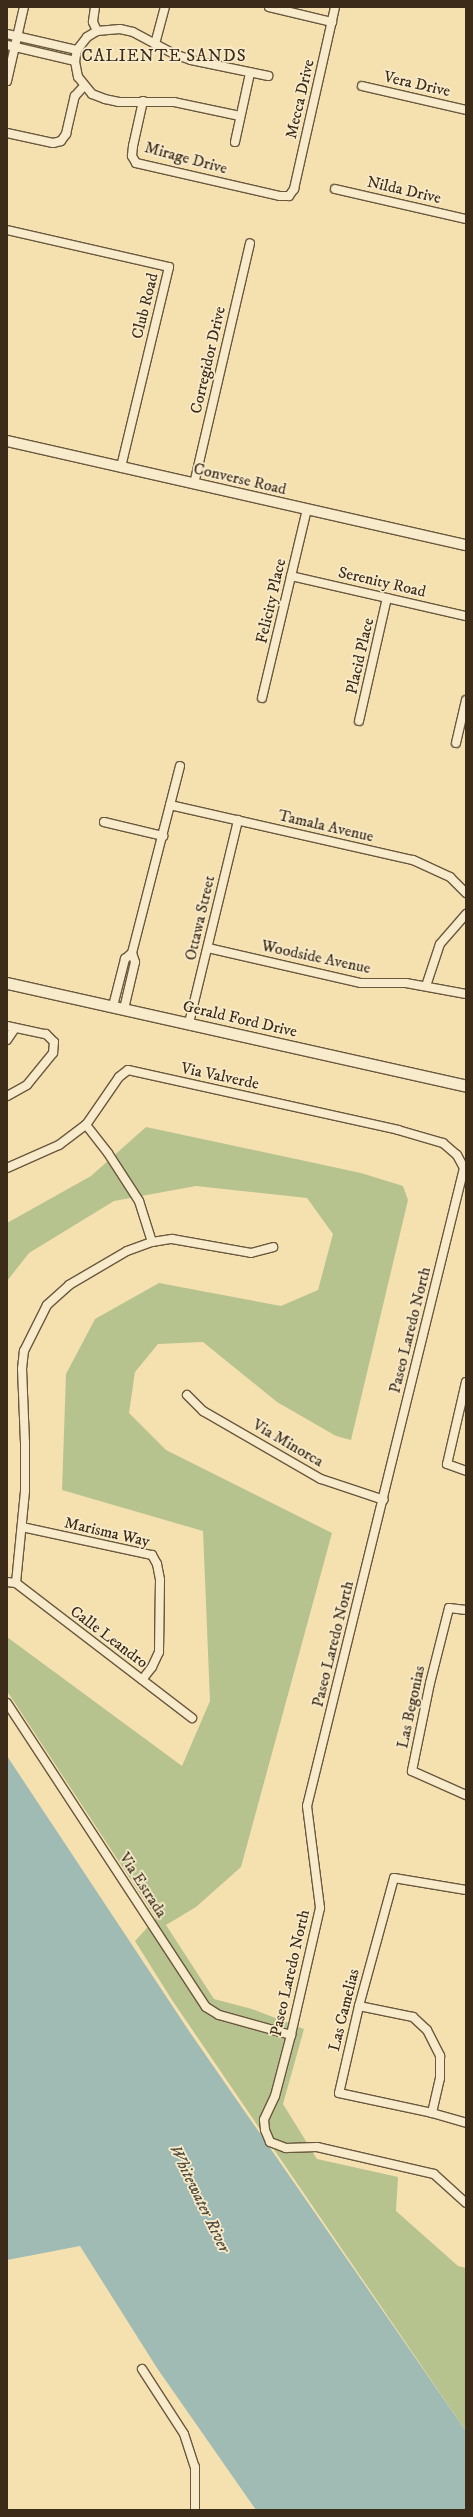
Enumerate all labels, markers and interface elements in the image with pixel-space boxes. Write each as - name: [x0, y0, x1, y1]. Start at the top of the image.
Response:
- district label: CALIENTE SANDS: [81, 47, 247, 67]
- street label: Mecca Drive: [282, 58, 318, 140]
- street label: Vera Drive: [382, 67, 452, 101]
- street label: Mirage Drive: [142, 138, 230, 178]
- street label: Nilda Drive: [365, 172, 443, 208]
- street label: Club Road: [128, 271, 162, 341]
- street label: Corregidor Drive: [186, 304, 230, 416]
- street label: Converse Road: [192, 459, 288, 499]
- street label: Felicity Place: [252, 557, 290, 645]
- street label: Serenity Road: [336, 563, 428, 601]
- street label: Placid Place: [342, 616, 378, 696]
- street label: Tamala Avenue: [276, 806, 376, 846]
- street label: Ottawa Street: [181, 874, 219, 962]
- street label: Woodside Avenue: [260, 936, 372, 978]
- street label: Gerald Ford Drive: [181, 997, 299, 1041]
- street label: Via Valverde: [179, 1058, 261, 1094]
- street label: Paseo Laredo North: [385, 1265, 435, 1395]
- street label: Via Minorca: [249, 1415, 327, 1471]
- street label: Marisma Way: [62, 1513, 152, 1551]
- street label: Paseo Laredo North: [308, 1579, 358, 1709]
- street label: Calle Leandro: [66, 1602, 152, 1672]
- street label: Las Begonias: [393, 1664, 429, 1750]
- street label: Via Estrada: [115, 1849, 171, 1921]
- street label: Paseo Laredo North: [266, 1908, 314, 2038]
- street label: Las Camelias: [324, 1967, 364, 2053]
- water label: Whitewater River: [164, 2142, 234, 2256]

